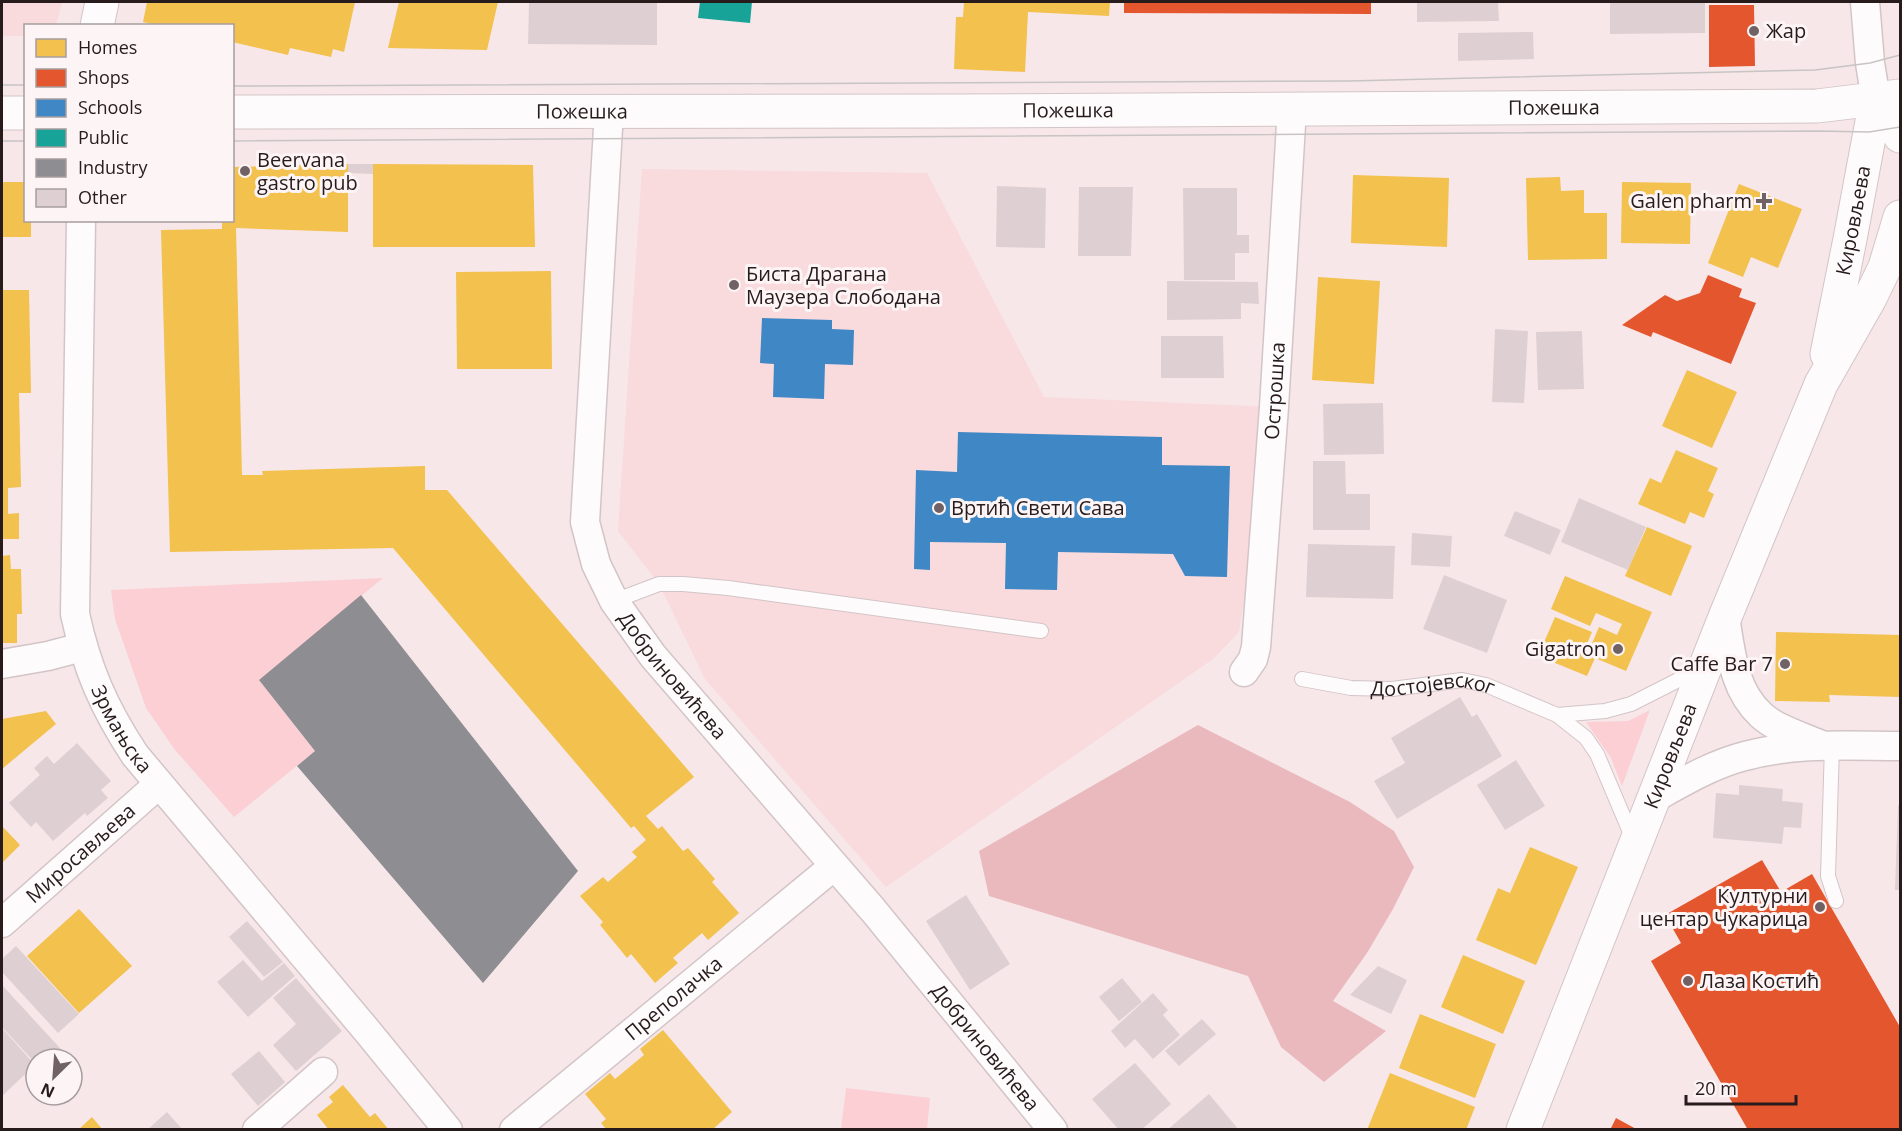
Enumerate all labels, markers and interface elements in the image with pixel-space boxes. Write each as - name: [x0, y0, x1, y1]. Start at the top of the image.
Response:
- place label: Жар: [1766, 17, 1806, 44]
- legend: [24, 24, 234, 222]
- marker: Жар: [1747, 24, 1761, 38]
- text: Homes: [78, 35, 137, 59]
- text: Shops: [78, 65, 129, 89]
- street label: Пожешка: [1508, 93, 1600, 121]
- text: Schools: [78, 95, 142, 119]
- street label: Пожешка: [1022, 96, 1114, 124]
- street label: Пожешка: [536, 97, 628, 125]
- text: Public: [78, 125, 129, 149]
- place label: Beervana gastro pub: [257, 146, 358, 196]
- text: Industry: [78, 155, 148, 179]
- street label: Кировљева: [1829, 163, 1876, 278]
- marker: Beervana gastro pub: [238, 164, 252, 178]
- text: Other: [78, 185, 128, 209]
- place label: Galen pharm: [1630, 187, 1752, 214]
- marker: Galen pharm: [1757, 194, 1771, 208]
- place label: Биста Драгана Маузера Слободана: [746, 260, 941, 310]
- marker: Биста Драгана Маузера Слободана: [727, 278, 741, 292]
- street label: Острошка: [1258, 341, 1291, 441]
- place label: Вртић Свети Сава: [951, 494, 1125, 521]
- marker: Вртић Свети Сава: [932, 501, 946, 515]
- street label: Добриновићева: [613, 606, 733, 745]
- place label: Gigatron: [1525, 635, 1606, 662]
- marker: Gigatron: [1611, 642, 1625, 656]
- place label: Caffe Bar 7: [1671, 650, 1773, 677]
- marker: Caffe Bar 7: [1778, 657, 1792, 671]
- street label: Достојевског: [1370, 666, 1500, 702]
- street label: Зрмањска: [85, 681, 159, 779]
- street label: Кировљева: [1637, 699, 1703, 813]
- street label: Миросављева: [20, 797, 141, 909]
- place label: Културни центар Чукарица: [1640, 882, 1808, 932]
- marker: Културни центар Чукарица: [1813, 900, 1827, 914]
- street label: Преполачка: [619, 950, 728, 1046]
- place label: Лаза Костић: [1700, 967, 1819, 994]
- marker: Лаза Костић: [1681, 974, 1695, 988]
- street label: Добриновићева: [925, 977, 1046, 1116]
- north arrow: [24, 1047, 84, 1107]
- scale bar: [1686, 1068, 1796, 1106]
- text: 20 m: [1695, 1076, 1737, 1100]
- text: N: [37, 1078, 58, 1103]

